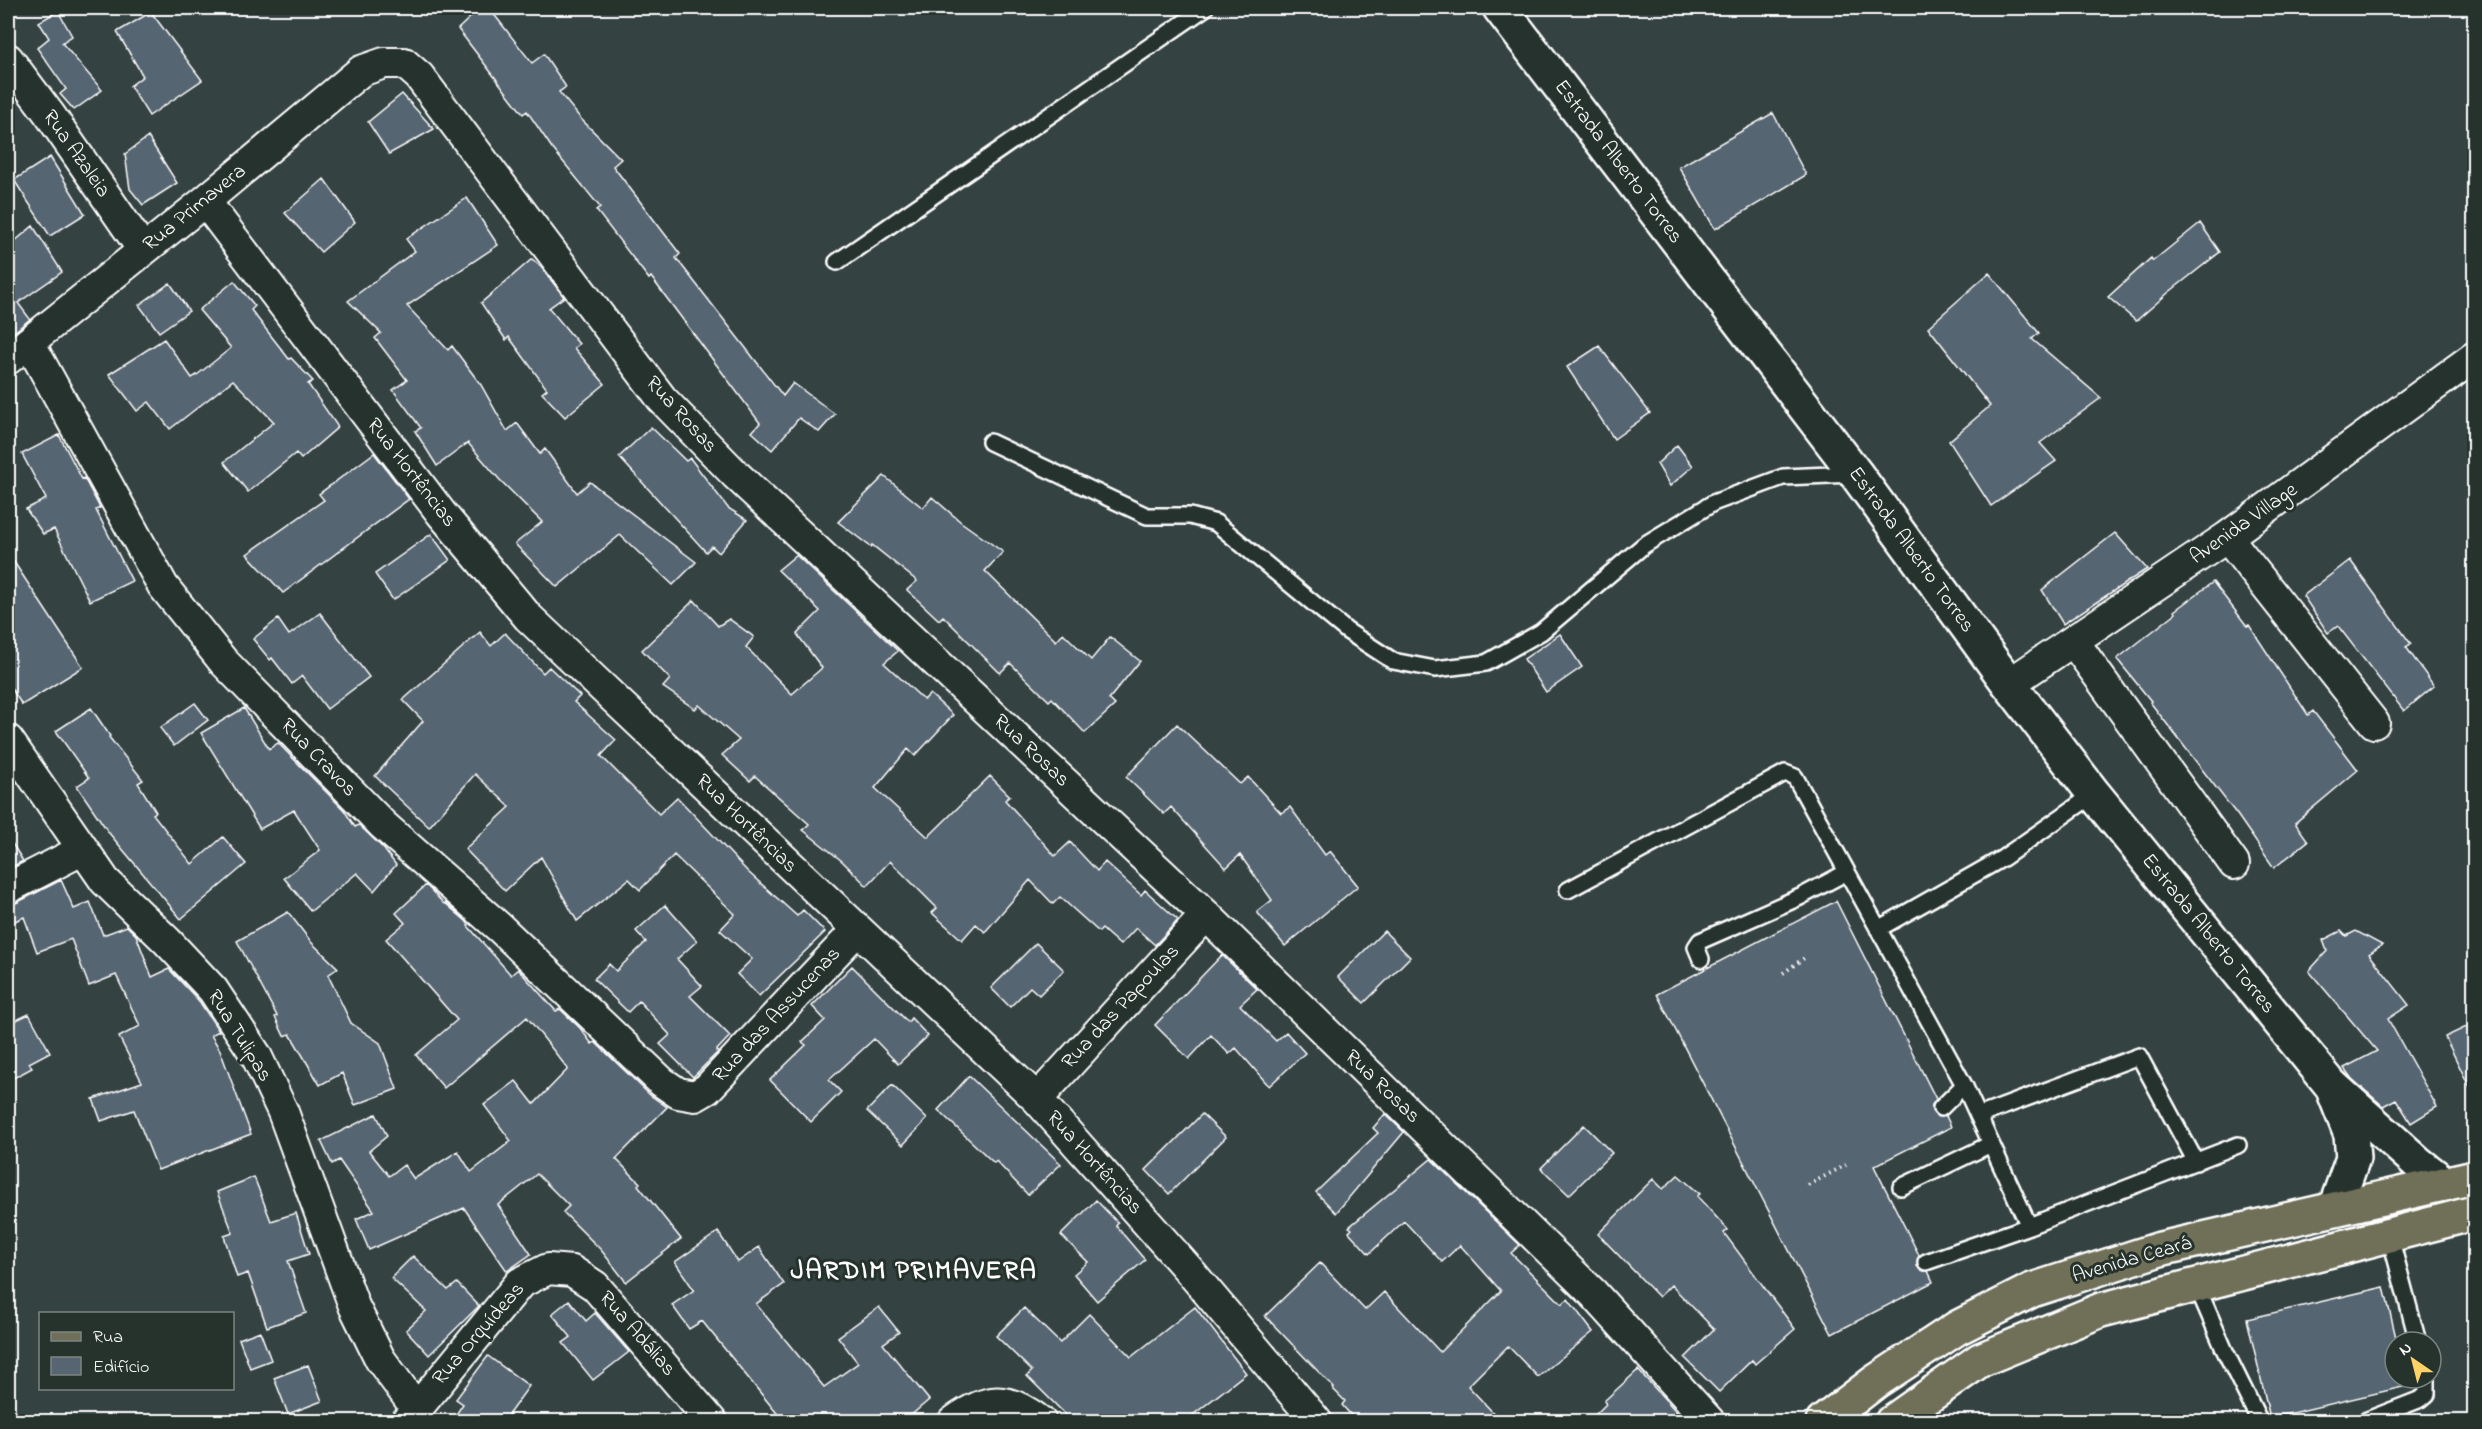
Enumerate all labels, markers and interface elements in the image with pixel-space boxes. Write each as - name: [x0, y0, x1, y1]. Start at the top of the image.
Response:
- street label: Estrada Alberto Torres: [1546, 74, 1690, 250]
- street label: Rua Azaleia: [35, 104, 117, 204]
- street label: Rua Primavera: [137, 157, 253, 259]
- street label: Rua Rosas: [638, 370, 724, 460]
- street label: Rua Hortências: [359, 412, 463, 534]
- street label: Estrada Alberto Torres: [1840, 461, 1982, 639]
- street label: Avenida Village: [2184, 475, 2306, 574]
- street label: Rua Rosas: [986, 707, 1076, 795]
- street label: Rua Cravos: [273, 712, 363, 804]
- street label: Rua Hortências: [688, 767, 804, 881]
- street label: Estrada Alberto Torres: [2134, 847, 2282, 1021]
- street label: Rua das Papoulas: [1055, 938, 1187, 1076]
- street label: Rua das Assucenas: [706, 940, 848, 1090]
- street label: Rua Tulipas: [199, 984, 279, 1088]
- street label: Rua Rosas: [1337, 1043, 1427, 1131]
- street label: Rua Hortências: [1039, 1104, 1149, 1222]
- street label: Avenida Ceará: [2069, 1229, 2196, 1291]
- district label: JARDIM PRIMAVERA: [791, 1252, 1037, 1291]
- street label: Rua Orquídeas: [426, 1276, 532, 1392]
- street label: Rua Adálias: [591, 1285, 683, 1383]
- legend: [39, 1312, 234, 1390]
- text: Rua: [93, 1325, 123, 1351]
- north arrow: [2383, 1330, 2443, 1390]
- text: N: [2394, 1336, 2417, 1362]
- text: Edifício: [93, 1355, 149, 1381]

